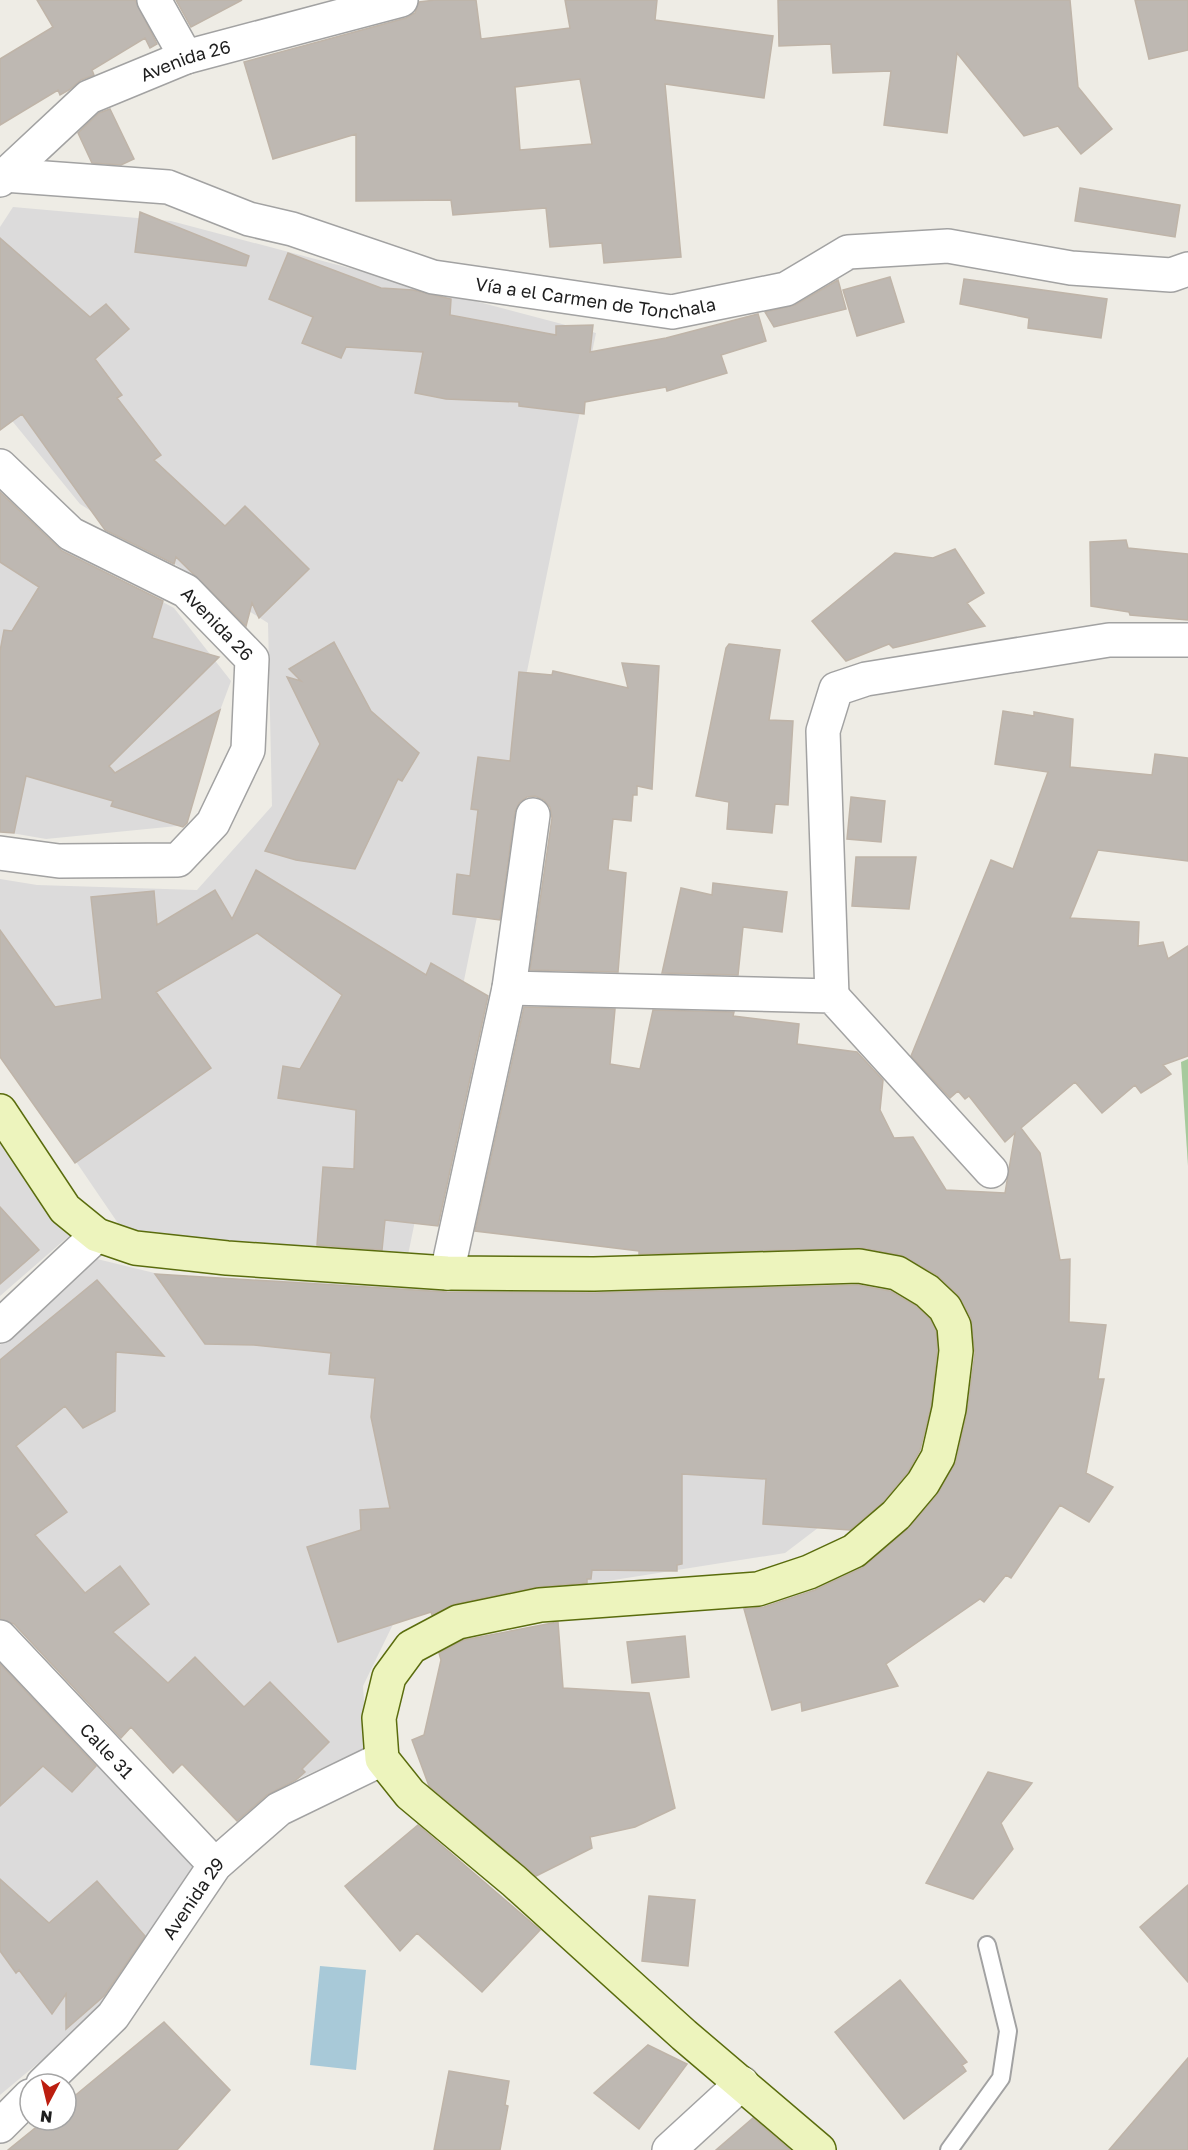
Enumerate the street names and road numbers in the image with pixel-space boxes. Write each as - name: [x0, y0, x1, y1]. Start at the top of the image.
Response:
- street label: Avenida 26: [137, 35, 233, 86]
- street label: Vía a el Carmen de Tonchala: [474, 272, 718, 323]
- street label: Avenida 26: [177, 582, 258, 665]
- street label: Calle 31: [76, 1718, 139, 1783]
- street label: Avenida 29: [157, 1852, 228, 1943]

